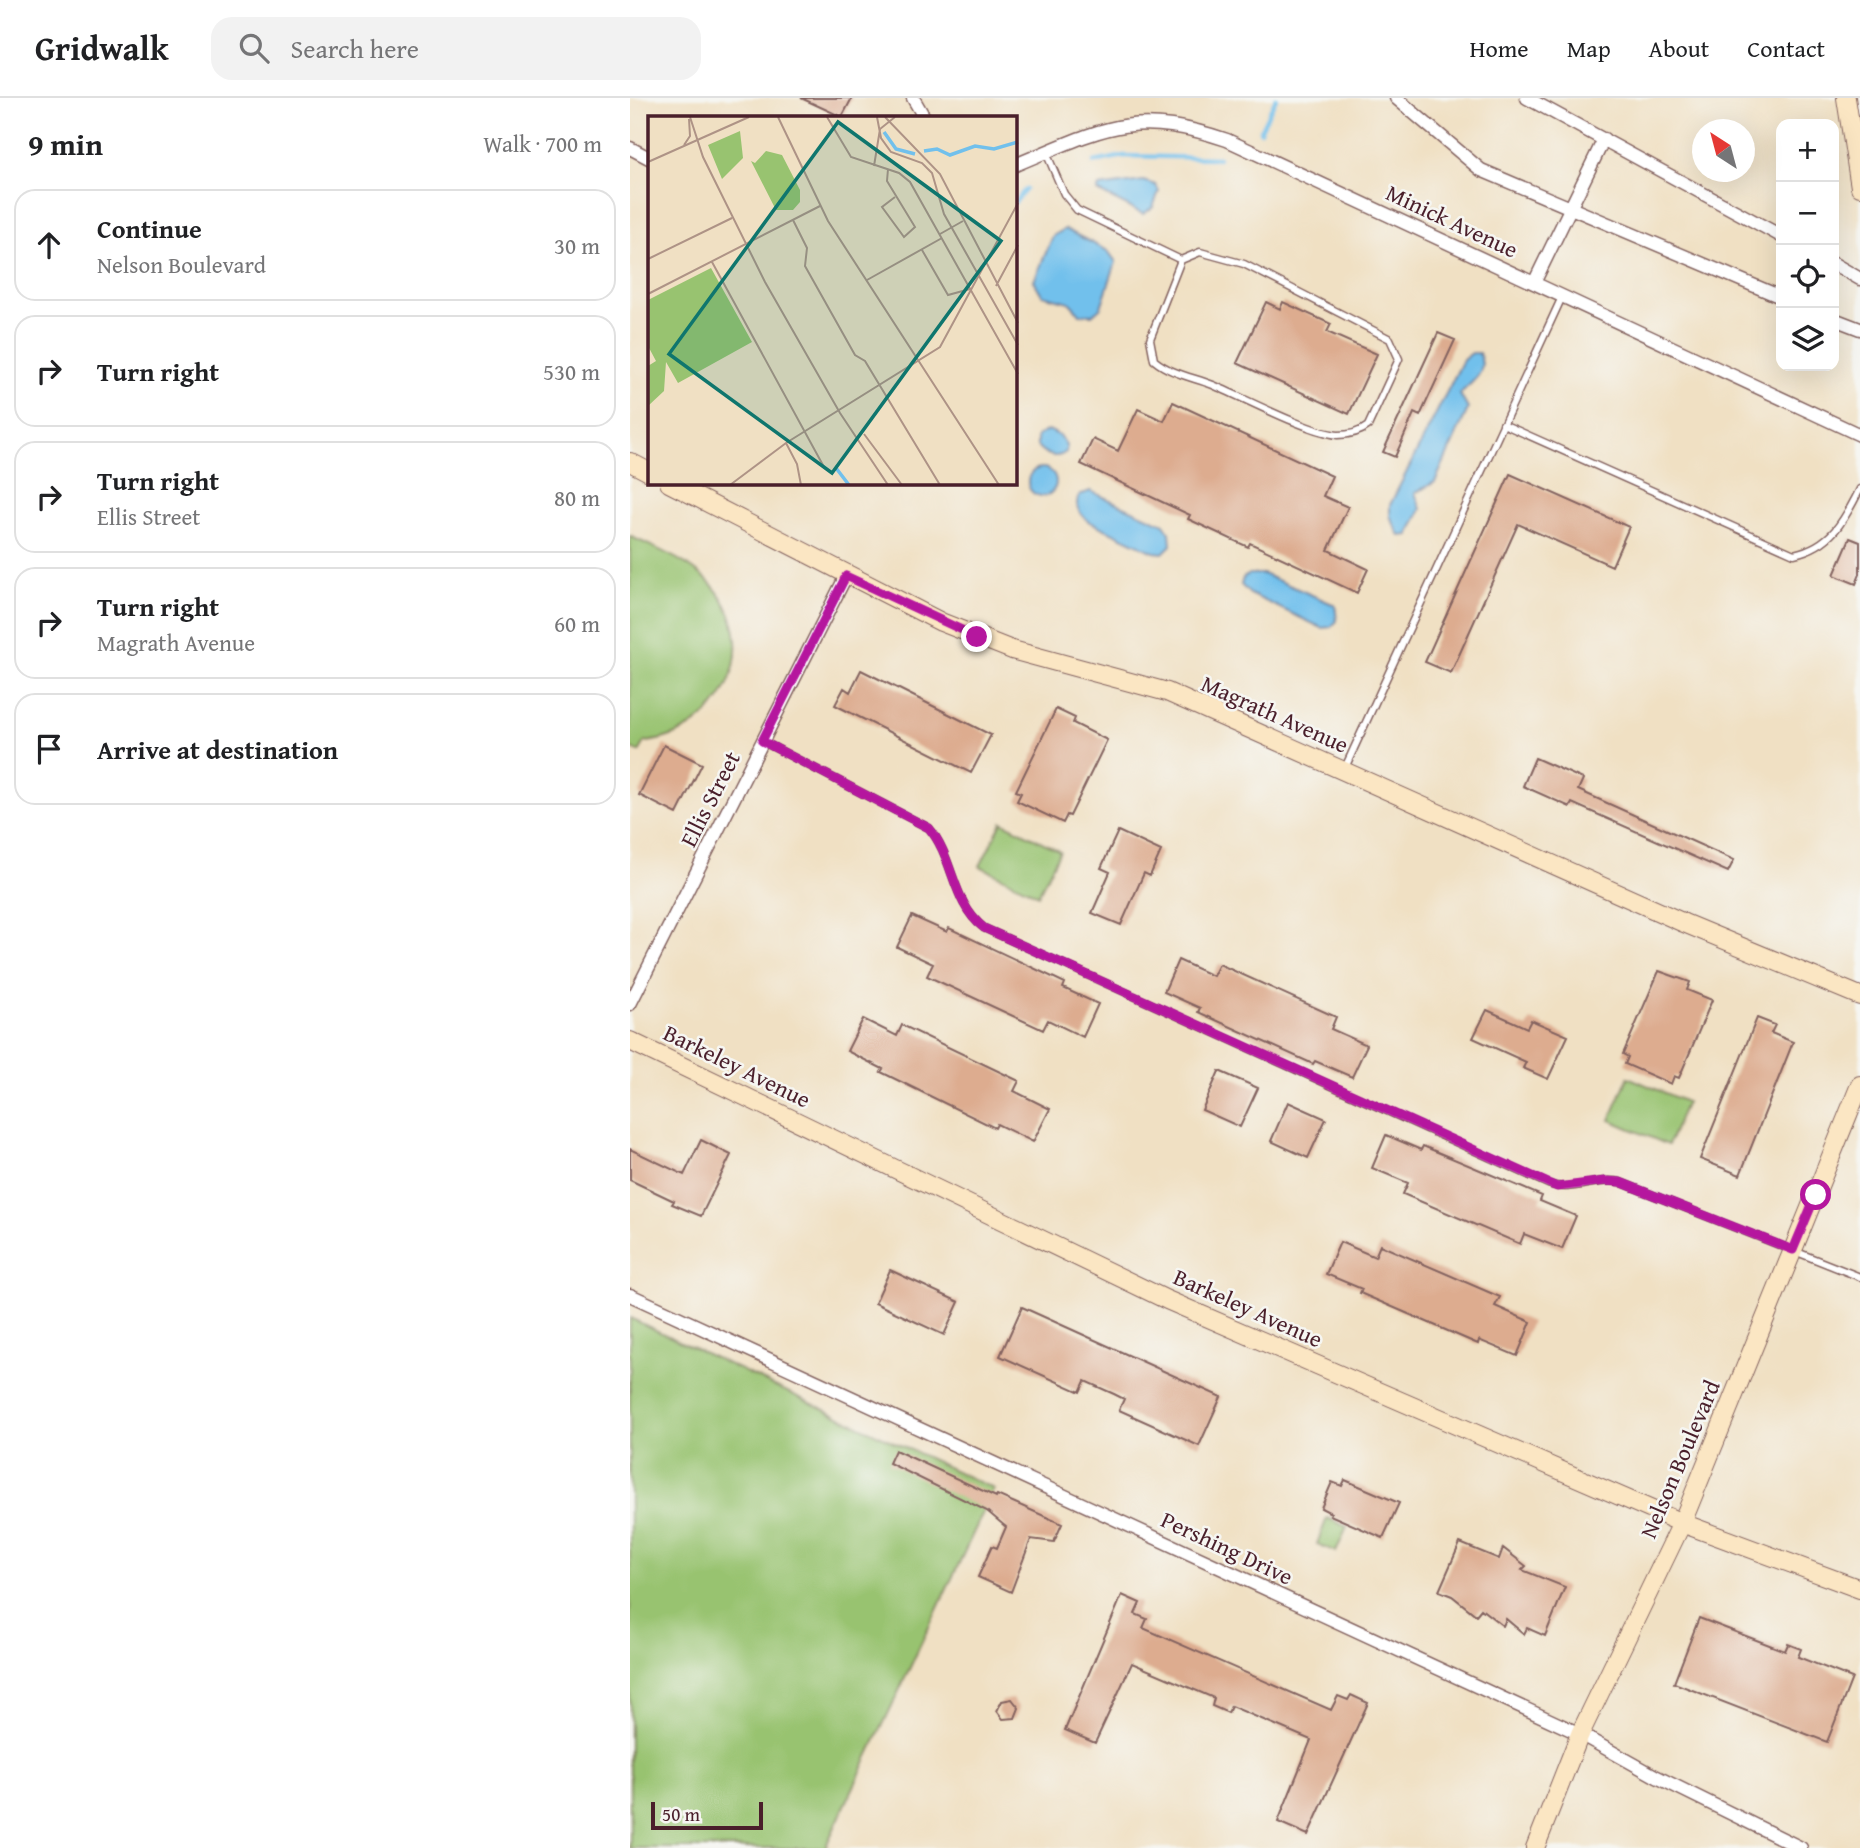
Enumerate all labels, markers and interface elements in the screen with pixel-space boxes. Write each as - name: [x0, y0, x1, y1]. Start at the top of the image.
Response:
- search box: [211, 17, 701, 80]
- text: Gridwalk: [35, 24, 169, 72]
- icon: search: [235, 29, 273, 67]
- text: Search here: [291, 29, 419, 68]
- text: Home: [1470, 31, 1529, 66]
- text: Map: [1567, 31, 1611, 66]
- text: About: [1649, 31, 1709, 66]
- text: Contact: [1747, 31, 1825, 66]
- inset map: [648, 116, 1017, 485]
- north arrow: [1692, 119, 1755, 182]
- map controls: [1776, 119, 1839, 371]
- button: +: [1776, 119, 1839, 182]
- text: 9 min: [28, 122, 103, 166]
- text: Walk · 700 m: [483, 127, 602, 160]
- street label: Minick Avenue: [1381, 176, 1524, 265]
- button: −: [1776, 182, 1839, 245]
- text: Continue: [97, 209, 202, 248]
- icon: ahead: [30, 226, 68, 264]
- text: 30 m: [554, 229, 600, 262]
- button: locate: [1776, 245, 1839, 308]
- text: Nelson Boulevard: [97, 248, 266, 281]
- button: layers: [1776, 308, 1839, 371]
- icon: right: [30, 352, 68, 390]
- text: Turn right: [97, 352, 219, 391]
- text: 530 m: [543, 355, 600, 388]
- text: Turn right: [97, 461, 219, 500]
- icon: right: [30, 478, 68, 516]
- text: 80 m: [554, 481, 600, 514]
- text: Ellis Street: [97, 500, 200, 533]
- text: Turn right: [97, 587, 219, 626]
- icon: right: [30, 604, 68, 642]
- text: 60 m: [554, 607, 600, 640]
- route end: [961, 621, 992, 652]
- text: Magrath Avenue: [97, 626, 255, 659]
- street label: Magrath Avenue: [1196, 666, 1354, 761]
- icon: arrive: [30, 730, 68, 768]
- text: Arrive at destination: [97, 730, 338, 769]
- street label: Ellis Street: [671, 745, 748, 852]
- street label: Barkeley Avenue: [658, 1016, 816, 1115]
- route start: [1800, 1179, 1831, 1210]
- street label: Barkeley Avenue: [1168, 1260, 1328, 1355]
- street label: Nelson Boulevard: [1631, 1374, 1728, 1543]
- street label: Pershing Drive: [1156, 1503, 1299, 1593]
- scale bar: [651, 1799, 763, 1831]
- text: 50 m: [662, 1800, 700, 1828]

